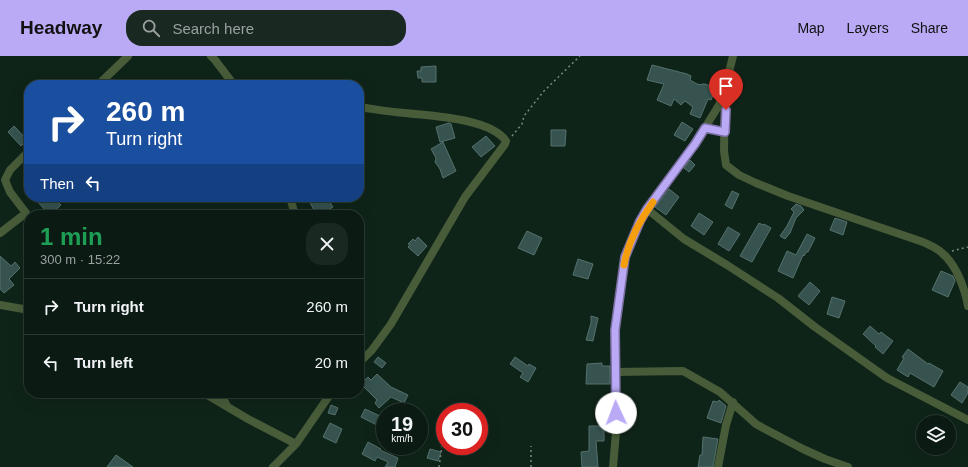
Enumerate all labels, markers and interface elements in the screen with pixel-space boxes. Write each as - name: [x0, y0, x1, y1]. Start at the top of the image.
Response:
- search box: [126, 10, 406, 46]
- text: Headway: [20, 17, 102, 38]
- icon: search: [140, 17, 162, 39]
- text: Search here: [172, 20, 254, 37]
- text: Map: [797, 20, 825, 36]
- text: Layers: [847, 20, 889, 36]
- text: Share: [911, 20, 948, 36]
- pin: [709, 69, 743, 110]
- icon: arrive: [715, 75, 737, 97]
- icon: right: [40, 96, 92, 148]
- text: 260 m: [106, 96, 185, 127]
- text: Turn right: [106, 129, 182, 149]
- icon: left: [82, 172, 104, 194]
- text: Then: [40, 175, 74, 192]
- text: 1 min: [40, 223, 103, 250]
- button: close: [306, 223, 348, 265]
- text: 300 m · 15:22: [40, 252, 120, 267]
- icon: right: [40, 296, 62, 318]
- text: Turn right: [74, 298, 144, 315]
- text: 260 m: [306, 298, 348, 315]
- icon: left: [40, 352, 62, 374]
- text: Turn left: [74, 354, 133, 371]
- text: 20 m: [315, 354, 348, 371]
- position arrow: [595, 392, 637, 434]
- speed limit sign: 30: [436, 403, 488, 455]
- text: 19: [391, 413, 413, 435]
- map controls: [916, 415, 956, 455]
- button: layers: [916, 415, 956, 455]
- text: km/h: [391, 433, 413, 444]

